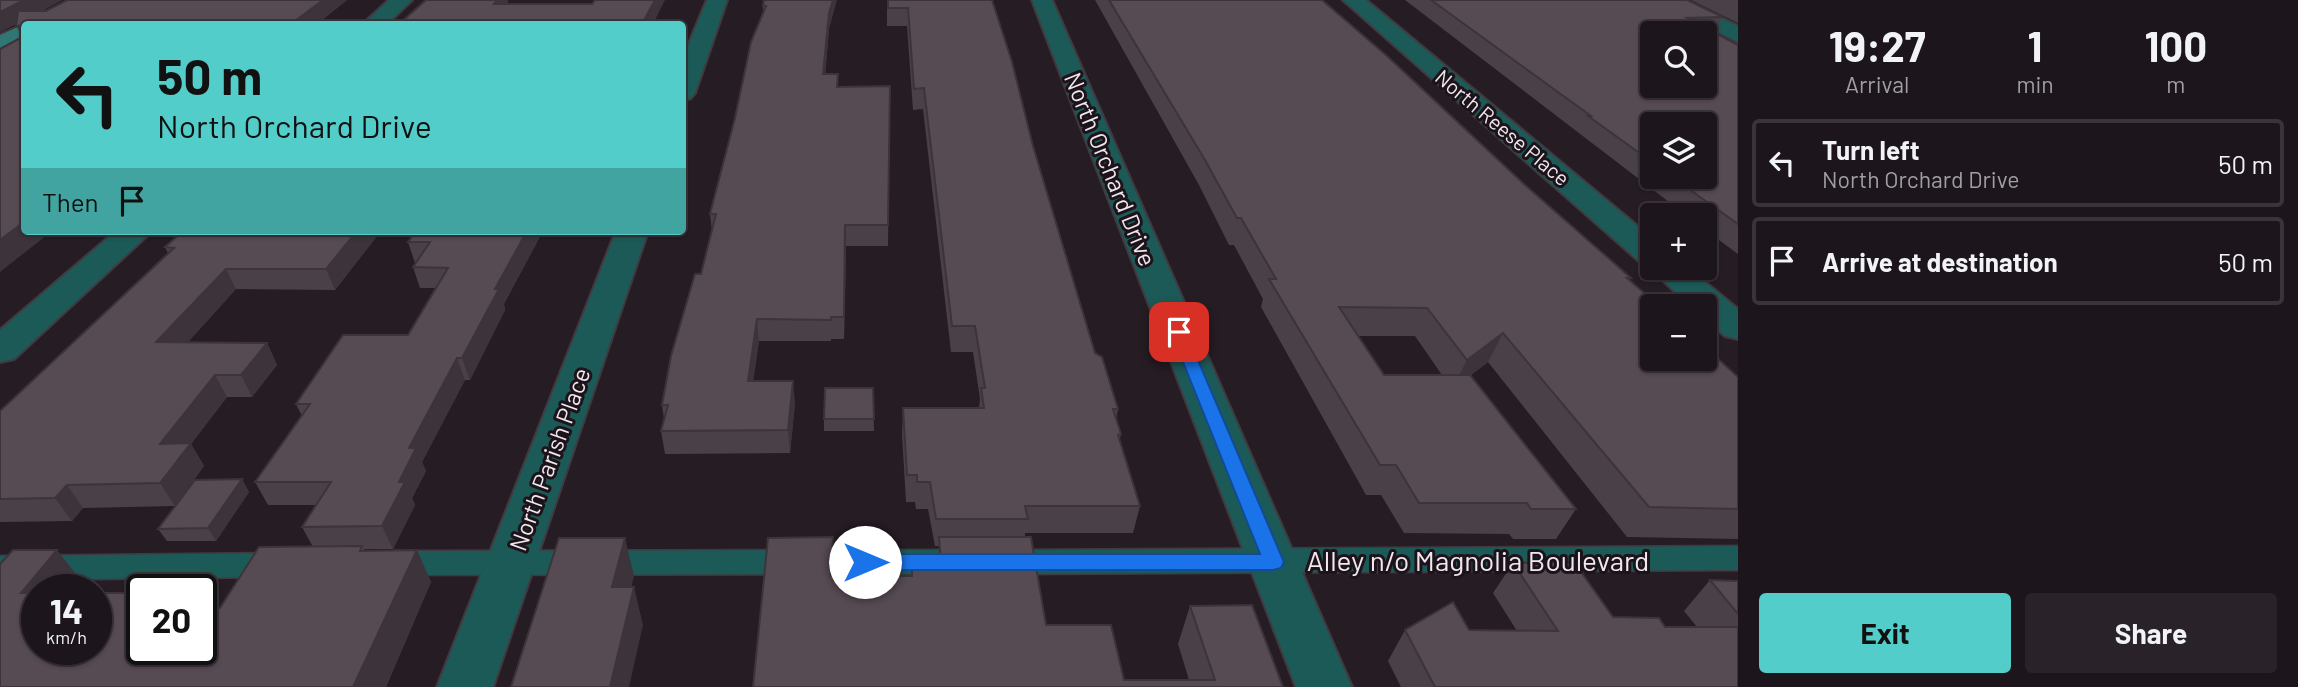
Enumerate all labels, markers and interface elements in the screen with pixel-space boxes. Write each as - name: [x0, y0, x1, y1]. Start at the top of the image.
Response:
- text: 19:27: [1829, 20, 1926, 70]
- text: 1: [2028, 20, 2042, 70]
- text: 100: [2144, 20, 2207, 70]
- map controls: [1640, 21, 1717, 371]
- button: search: [1640, 21, 1717, 98]
- text: 50 m: [157, 46, 262, 105]
- icon: left: [42, 49, 133, 140]
- street label: North Reese Place: [1431, 64, 1575, 190]
- street label: North Orchard Drive: [1059, 68, 1163, 270]
- text: Arrival: [1845, 70, 1909, 98]
- text: min: [2016, 70, 2054, 98]
- text: m: [2166, 70, 2185, 98]
- text: North Orchard Drive: [157, 106, 432, 144]
- button: layers: [1640, 112, 1717, 189]
- text: Turn left: [1822, 134, 1920, 165]
- icon: left: [1763, 144, 1801, 182]
- text: 50 m: [2218, 148, 2273, 179]
- text: North Orchard Drive: [1822, 165, 2019, 193]
- icon: arrive: [113, 182, 151, 220]
- text: Then: [42, 186, 99, 217]
- button: +: [1640, 203, 1717, 280]
- icon: arrive: [1763, 242, 1801, 280]
- text: Arrive at destination: [1822, 246, 2058, 277]
- text: 50 m: [2218, 246, 2273, 277]
- button: −: [1640, 294, 1717, 371]
- pin: [1149, 302, 1209, 362]
- icon: arrive: [1160, 313, 1198, 351]
- street label: North Parish Place: [502, 364, 596, 554]
- position arrow: [828, 525, 902, 599]
- street label: Alley n/o Magnolia Boulevard: [1307, 543, 1649, 577]
- speed limit sign: 20: [126, 574, 217, 665]
- text: 14: [50, 589, 83, 631]
- button: Exit: [1759, 593, 2011, 673]
- button: Share: [2025, 593, 2277, 673]
- text: km/h: [46, 626, 87, 648]

